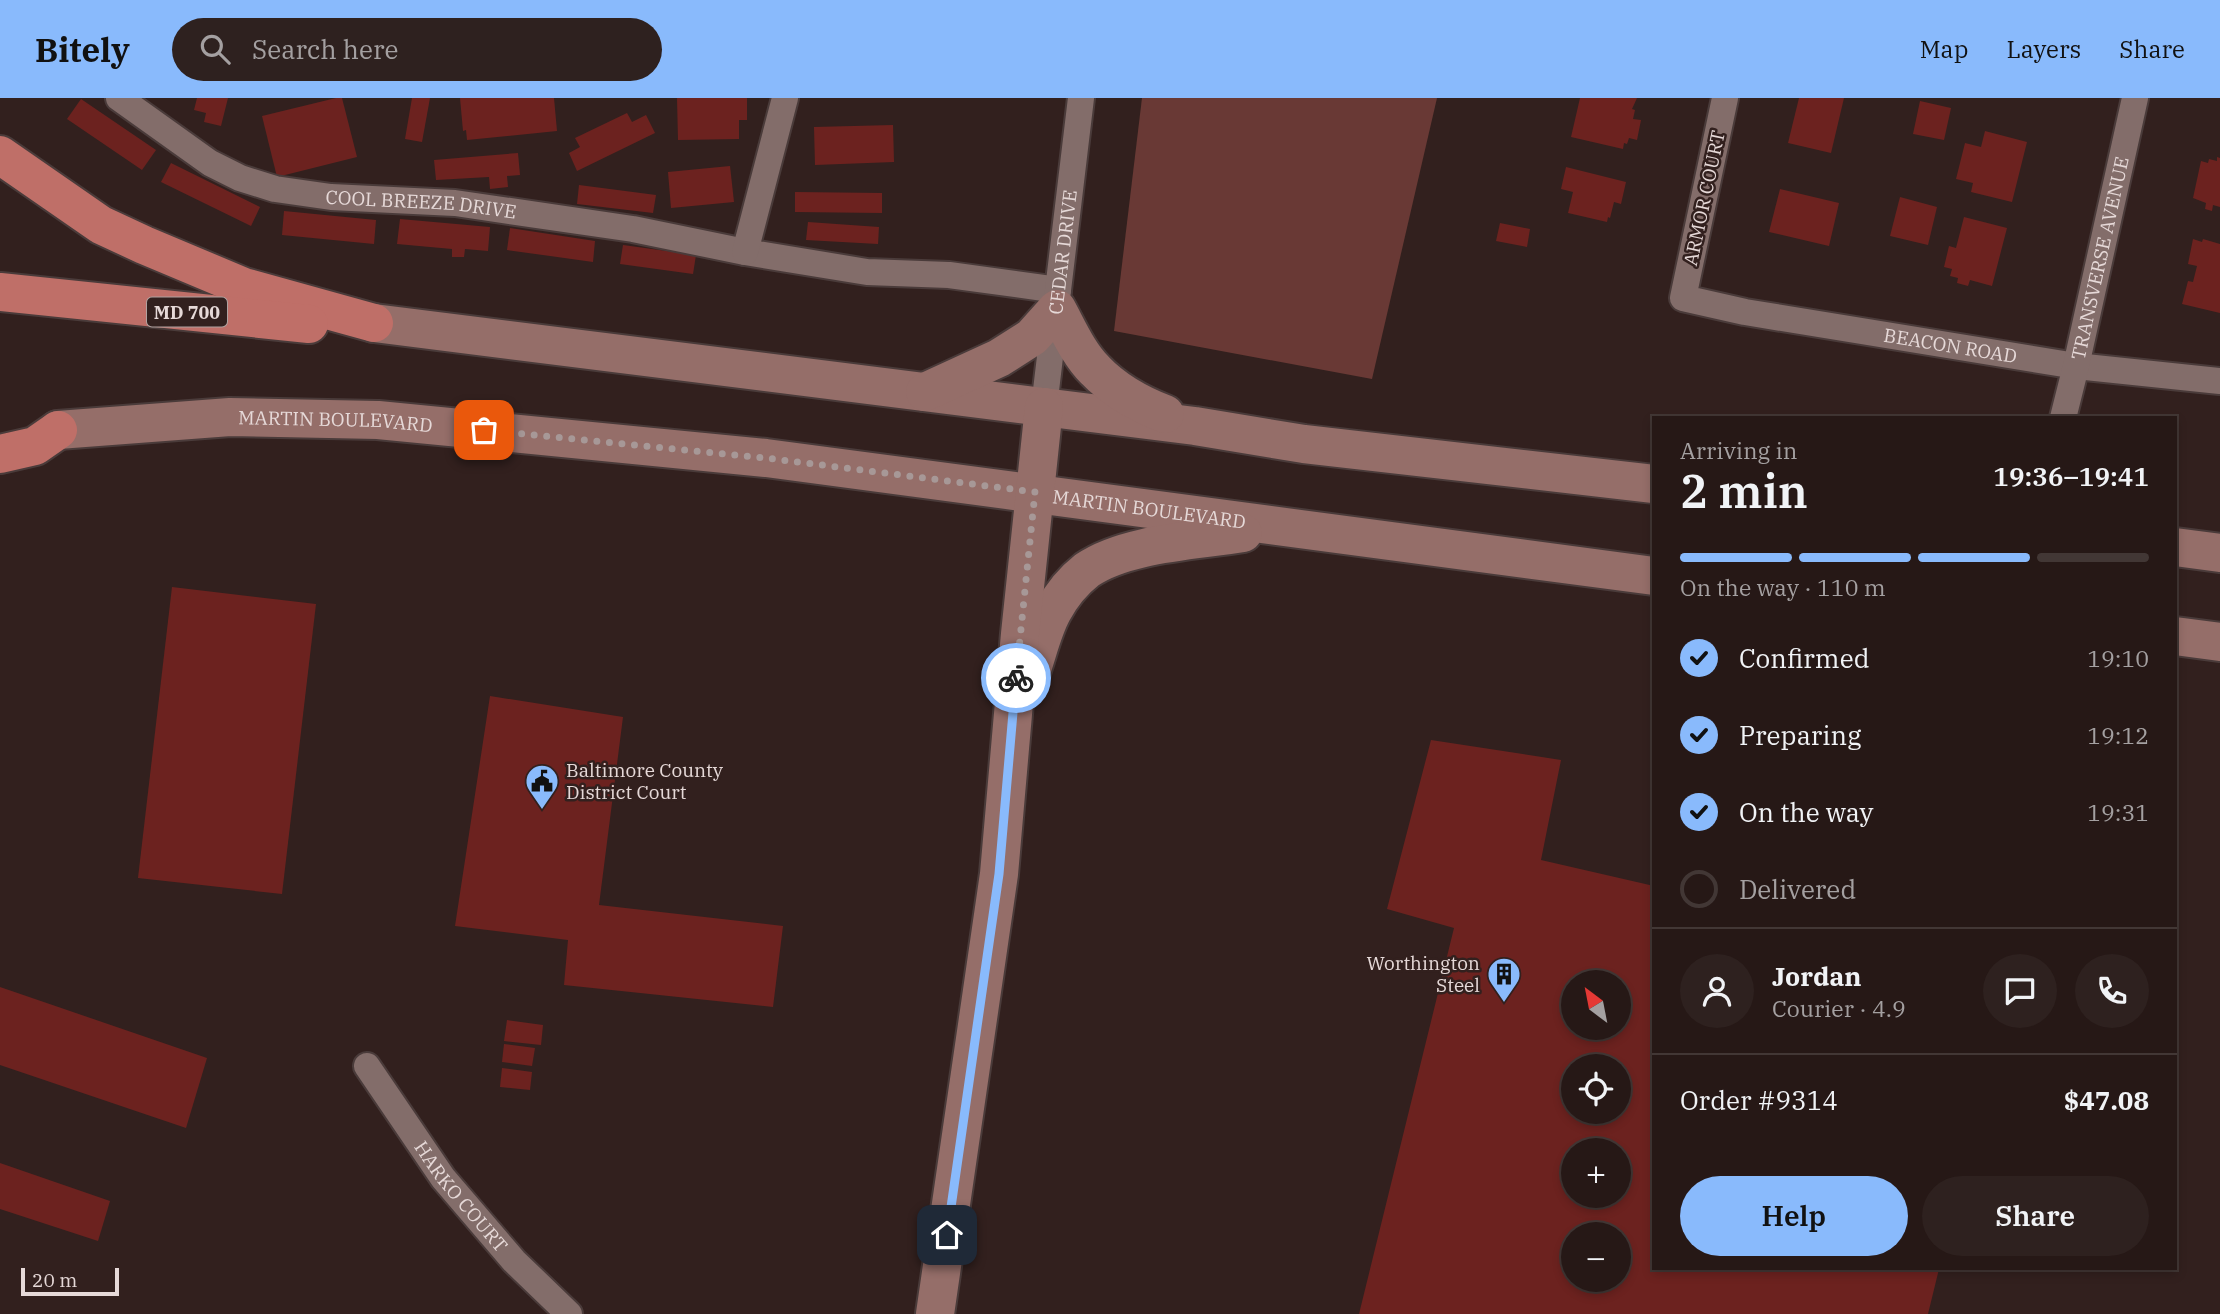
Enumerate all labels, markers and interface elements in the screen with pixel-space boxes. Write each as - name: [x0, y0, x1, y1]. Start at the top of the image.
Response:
- search box: [172, 18, 662, 81]
- text: Bitely: [35, 28, 130, 71]
- icon: search: [196, 30, 234, 68]
- text: Search here: [252, 32, 398, 66]
- text: Map: [1920, 33, 1968, 65]
- text: Layers: [2006, 33, 2081, 65]
- text: Share: [2119, 33, 2185, 65]
- street label: ARMOR COURT: [1678, 128, 1730, 268]
- street label: TRANSVERSE AVENUE: [2066, 154, 2134, 362]
- street label: COOL BREEZE DRIVE: [325, 185, 518, 224]
- street label: CEDAR DRIVE: [1043, 188, 1082, 316]
- road number: MD 700: [147, 298, 227, 327]
- street label: BEACON ROAD: [1882, 323, 2019, 368]
- pin: [454, 400, 514, 460]
- street label: MARTIN BOULEVARD: [238, 405, 434, 437]
- icon: bag: [465, 411, 503, 449]
- text: Arriving in: [1680, 435, 1797, 465]
- text: 19:36–19:41: [1993, 459, 2149, 493]
- text: 2 min: [1680, 461, 1808, 521]
- street label: MARTIN BOULEVARD: [1051, 484, 1247, 534]
- text: On the way · 110 m: [1680, 572, 1886, 602]
- icon: check: [1680, 639, 1718, 677]
- text: Confirmed: [1739, 641, 1870, 675]
- courier: [981, 643, 1051, 713]
- text: 19:10: [2087, 643, 2149, 673]
- icon: bike: [997, 659, 1035, 697]
- icon: check: [1680, 716, 1718, 754]
- text: Preparing: [1739, 718, 1861, 752]
- text: 19:12: [2087, 720, 2149, 750]
- place label: Baltimore County District Court: [566, 758, 724, 804]
- public building icon: Baltimore County District Court: [523, 762, 561, 811]
- icon: check: [1680, 793, 1718, 831]
- text: On the way: [1739, 795, 1873, 829]
- text: 19:31: [2087, 797, 2149, 827]
- text: Delivered: [1739, 872, 1856, 906]
- place label: Worthington Steel: [1367, 951, 1480, 997]
- button: person: [1680, 954, 1754, 1028]
- button: chat: [1983, 954, 2057, 1028]
- button: phone: [2075, 954, 2149, 1028]
- building icon: Worthington Steel: [1485, 955, 1523, 1004]
- text: Jordan: [1772, 959, 1862, 993]
- north arrow: [1561, 970, 1631, 1040]
- map controls: [1561, 970, 1631, 1292]
- text: Courier · 4.9: [1772, 993, 1906, 1023]
- button: locate: [1561, 1054, 1631, 1124]
- text: Order #9314: [1680, 1083, 1838, 1117]
- text: $47.08: [2064, 1083, 2149, 1117]
- street label: HARKO COURT: [409, 1136, 513, 1257]
- button: +: [1561, 1138, 1631, 1208]
- button: Help: [1680, 1176, 1908, 1256]
- button: Share: [1922, 1176, 2149, 1256]
- pin: [917, 1205, 977, 1265]
- icon: home: [928, 1216, 966, 1254]
- button: −: [1561, 1222, 1631, 1292]
- scale bar: [21, 1265, 119, 1297]
- text: 20 m: [32, 1268, 77, 1292]

